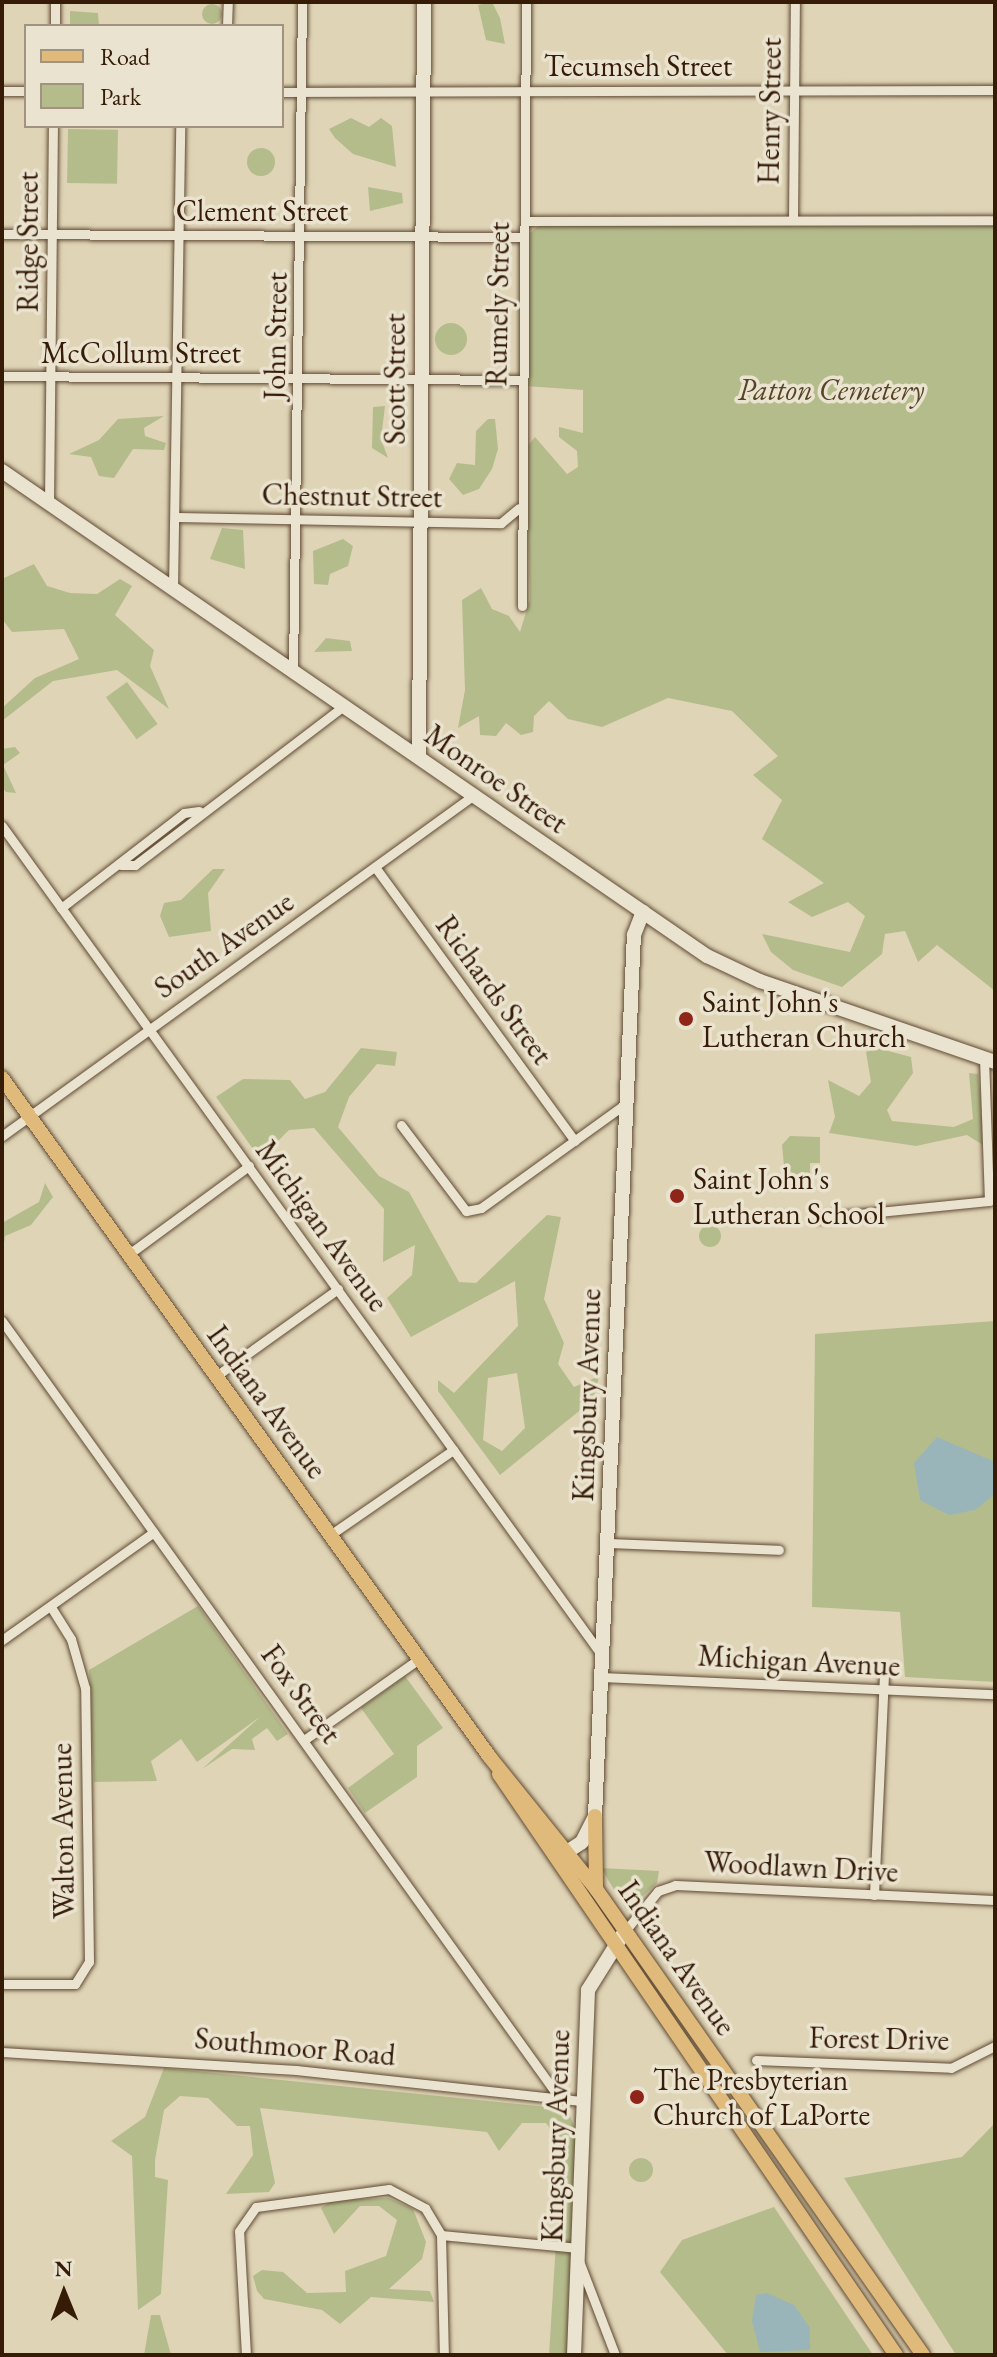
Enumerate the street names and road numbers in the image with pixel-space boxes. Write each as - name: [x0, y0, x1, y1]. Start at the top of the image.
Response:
- street label: Henry Street: [751, 37, 789, 185]
- street label: Tecumseh Street: [544, 48, 732, 84]
- street label: Ridge Street: [10, 172, 46, 312]
- street label: Clement Street: [176, 193, 348, 229]
- street label: Rumely Street: [479, 221, 517, 387]
- street label: John Street: [257, 272, 295, 400]
- street label: Scott Street: [377, 313, 413, 445]
- street label: McCollum Street: [41, 335, 241, 371]
- street label: Chestnut Street: [261, 476, 443, 516]
- street label: Monroe Street: [418, 717, 574, 841]
- street label: South Avenue: [147, 884, 301, 1006]
- street label: Richards Street: [428, 909, 560, 1071]
- street label: Michigan Avenue: [248, 1134, 396, 1318]
- street label: Kingsbury Avenue: [565, 1288, 609, 1502]
- street label: Indiana Avenue: [199, 1318, 335, 1486]
- street label: Fox Street: [253, 1638, 349, 1750]
- street label: Michigan Avenue: [697, 1638, 901, 1684]
- street label: Walton Avenue: [43, 1743, 83, 1919]
- street label: Woodlawn Drive: [703, 1844, 899, 1890]
- street label: Indiana Avenue: [611, 1874, 743, 2042]
- street label: Southmoor Road: [193, 2020, 397, 2074]
- street label: Forest Drive: [809, 2020, 949, 2058]
- street label: Kingsbury Avenue: [534, 2029, 578, 2243]

